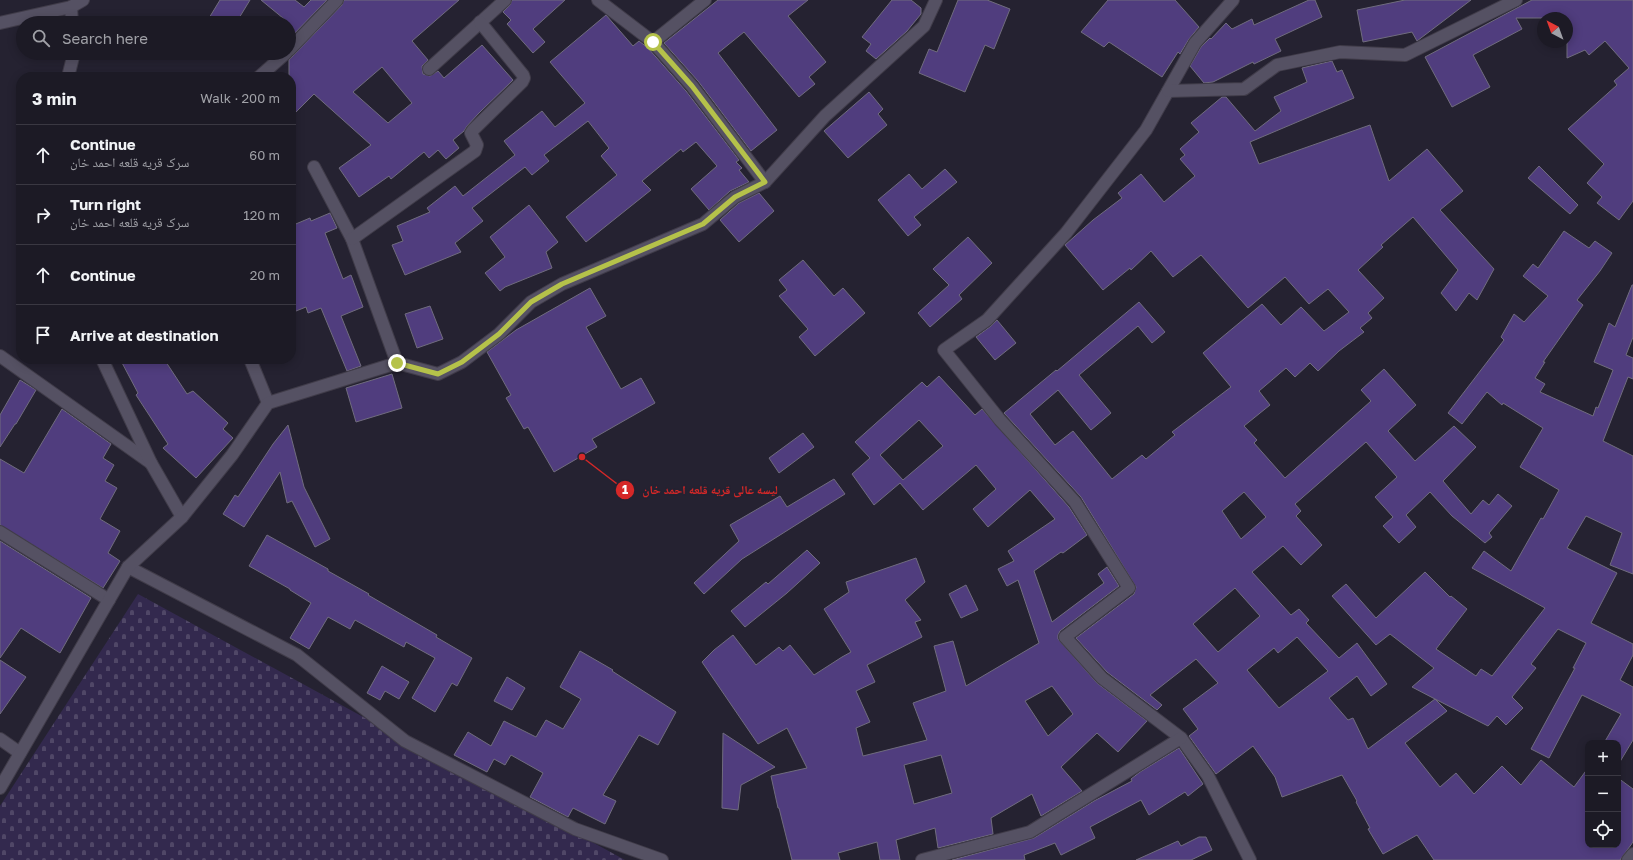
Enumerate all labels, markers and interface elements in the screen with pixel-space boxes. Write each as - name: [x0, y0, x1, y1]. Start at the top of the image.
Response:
- north arrow: [1537, 12, 1573, 48]
- search box: [16, 16, 296, 60]
- icon: search: [30, 27, 52, 49]
- text: Search here: [62, 29, 148, 47]
- route start: [644, 33, 662, 51]
- text: 3 min: [32, 88, 76, 109]
- text: Walk · 200 m: [200, 90, 280, 106]
- text: Continue: [70, 135, 136, 153]
- icon: ahead: [32, 144, 54, 166]
- text: 60 m: [249, 147, 280, 163]
- text: سرک قریه قلعه احمد خان: [70, 154, 189, 170]
- text: Turn right: [70, 195, 141, 213]
- icon: right: [32, 204, 54, 226]
- text: 120 m: [243, 207, 280, 223]
- text: سرک قریه قلعه احمد خان: [70, 214, 189, 230]
- icon: ahead: [32, 264, 54, 286]
- text: Continue: [70, 266, 136, 284]
- text: 20 m: [250, 267, 280, 283]
- icon: arrive: [32, 324, 54, 346]
- text: Arrive at destination: [70, 326, 219, 344]
- route end: [388, 354, 406, 372]
- callout: لیسه عالی قریه قلعه احمد خان: [615, 478, 786, 502]
- text: 1: [622, 482, 628, 497]
- text: لیسه عالی قریه قلعه احمد خان: [642, 482, 778, 498]
- map controls: [1585, 740, 1621, 848]
- button: +: [1585, 740, 1621, 776]
- button: −: [1585, 776, 1621, 812]
- button: locate: [1585, 812, 1621, 848]

